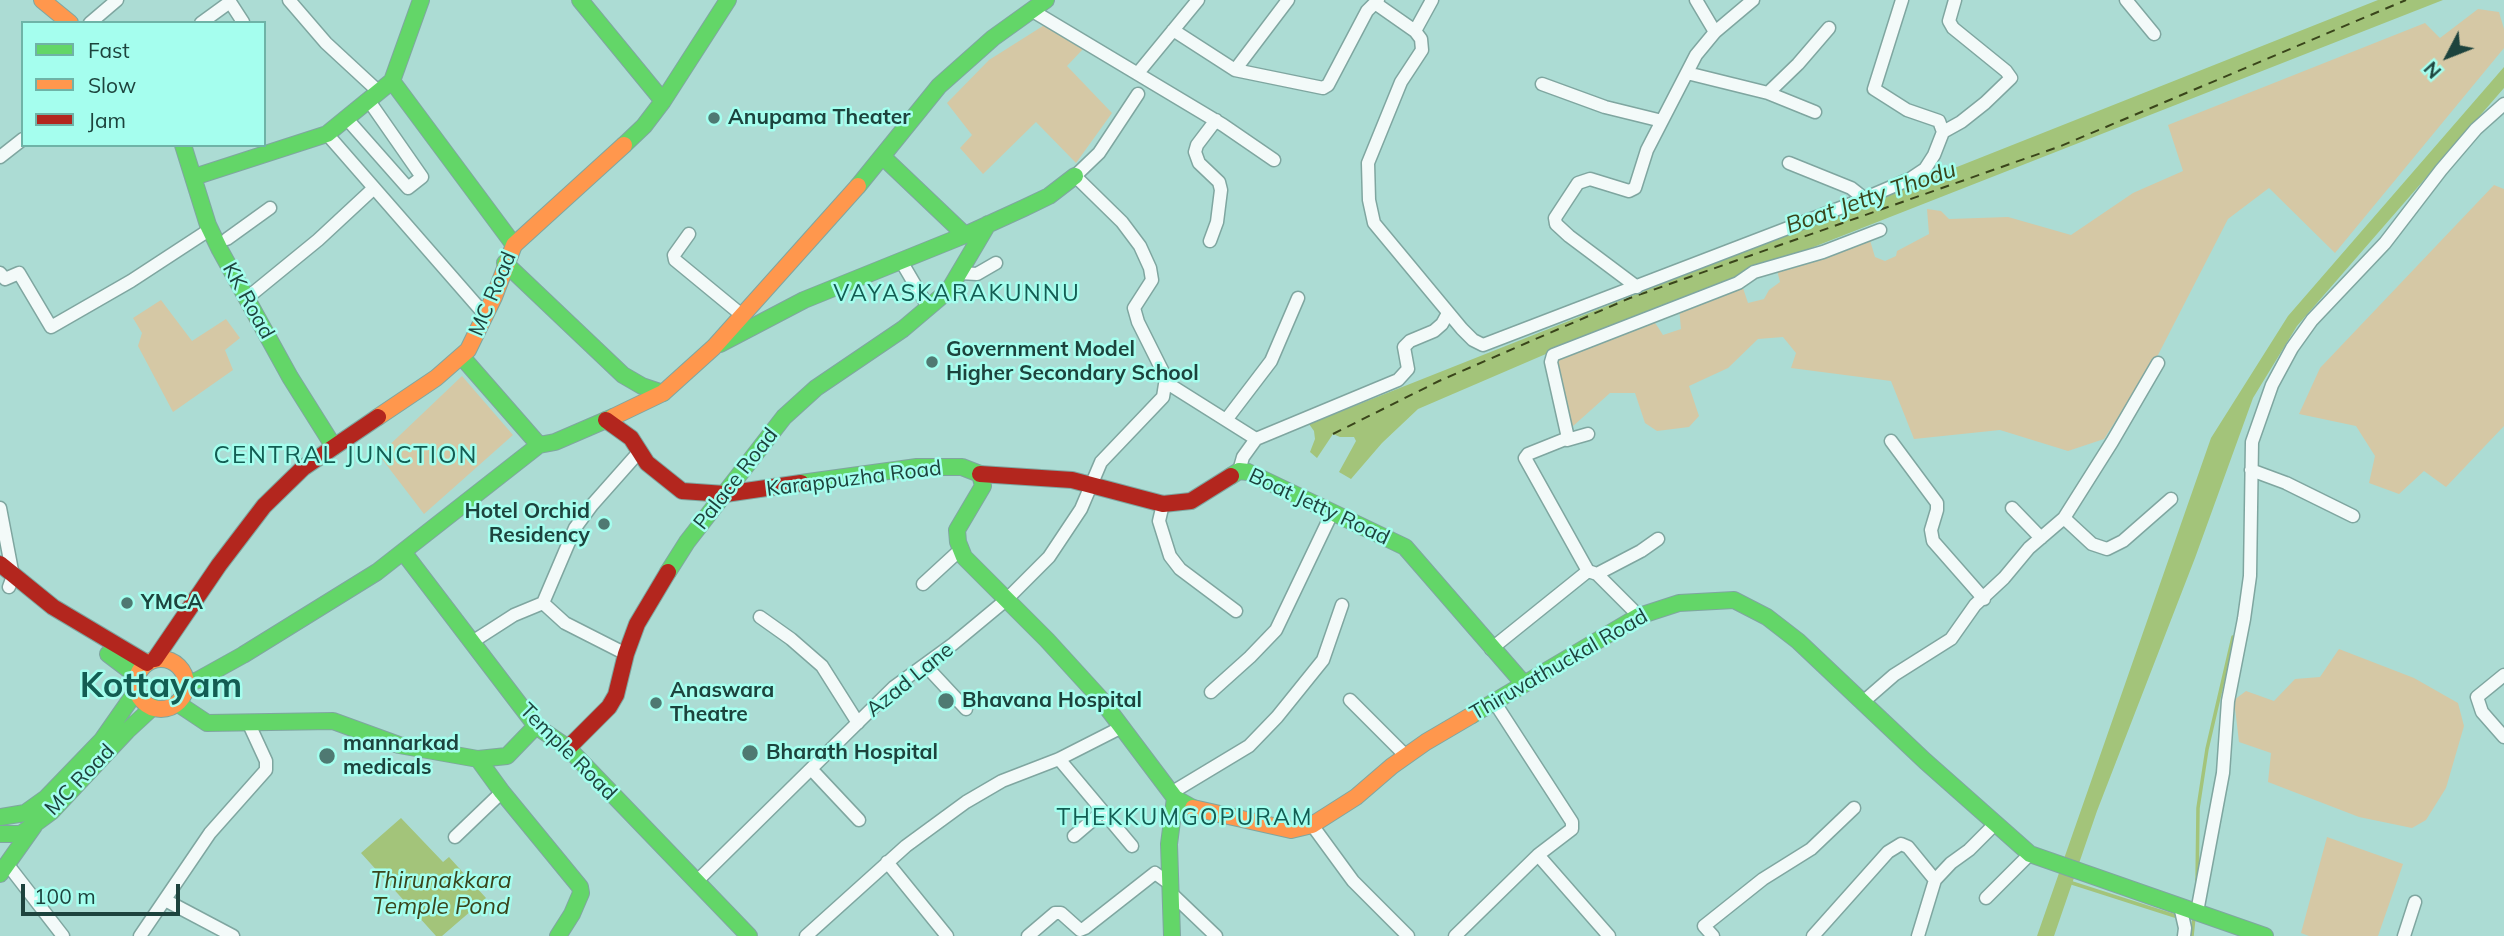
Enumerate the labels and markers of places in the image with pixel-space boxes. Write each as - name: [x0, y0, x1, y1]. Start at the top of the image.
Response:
- place label: Anupama Theater: [728, 105, 910, 131]
- marker: Anupama Theater: [706, 110, 722, 126]
- place label: Government Model Higher Secondary School: [946, 337, 1199, 387]
- marker: Government Model Higher Secondary School: [924, 354, 940, 370]
- place label: Hotel Orchid Residency: [464, 499, 590, 549]
- marker: Hotel Orchid Residency: [596, 516, 612, 532]
- place label: YMCA: [141, 590, 203, 616]
- marker: YMCA: [119, 595, 135, 611]
- place label: Anaswara Theatre: [670, 678, 774, 728]
- place label: Bhavana Hospital: [962, 688, 1142, 714]
- marker: Bhavana Hospital: [936, 691, 956, 711]
- marker: Anaswara Theatre: [648, 695, 664, 711]
- place label: mannarkad medicals: [343, 731, 459, 781]
- place label: Bharath Hospital: [766, 740, 938, 766]
- marker: Bharath Hospital: [740, 743, 760, 763]
- marker: mannarkad medicals: [317, 746, 337, 766]

